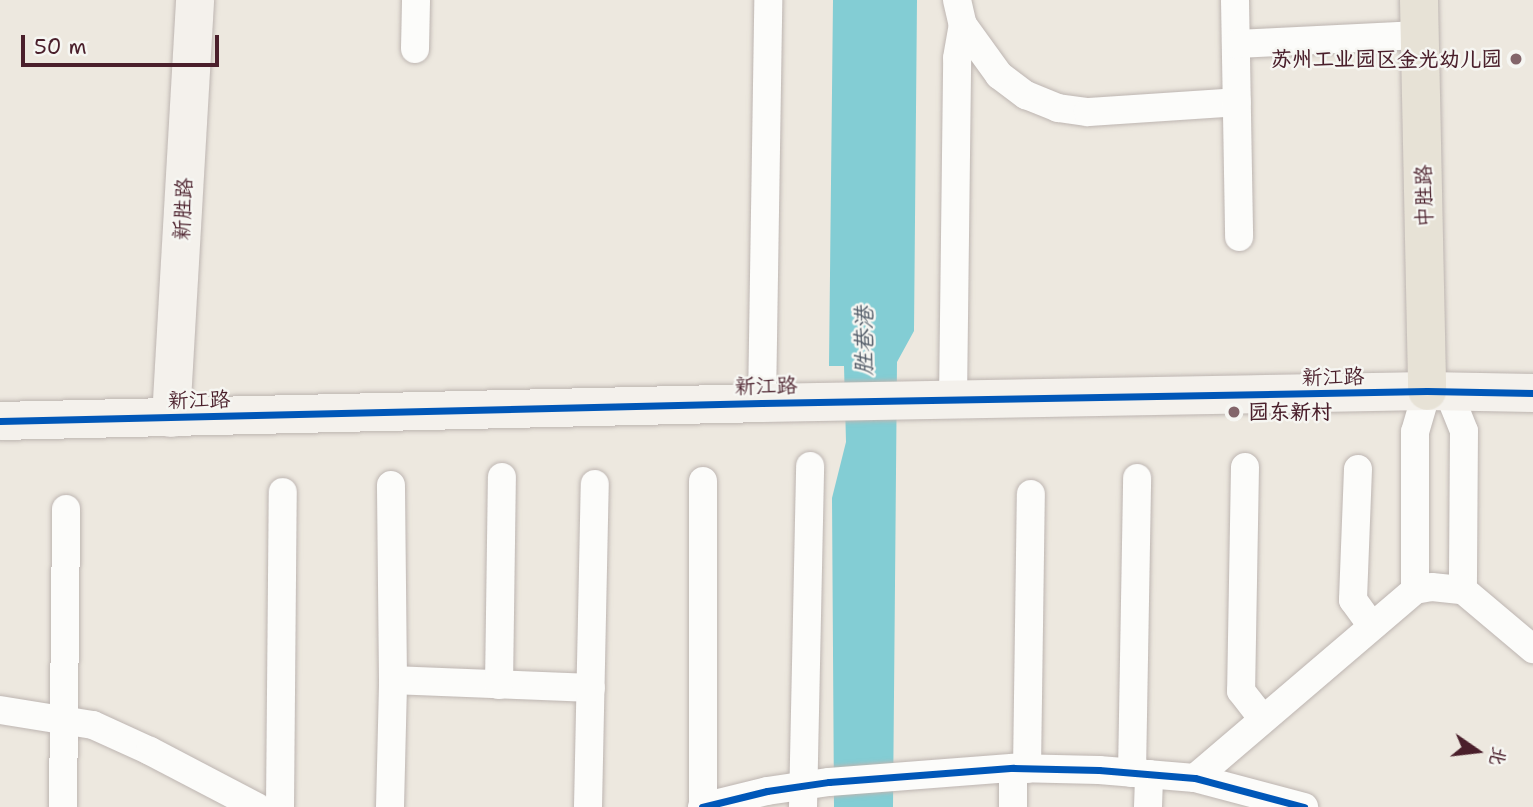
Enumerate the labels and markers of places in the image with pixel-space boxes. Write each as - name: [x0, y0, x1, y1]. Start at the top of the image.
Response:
- place label: 苏州工业园区金光幼儿园: [1271, 46, 1502, 72]
- marker: 苏州工业园区金光幼儿园: [1508, 51, 1524, 67]
- place label: 园东新村: [1248, 399, 1332, 425]
- marker: 园东新村: [1226, 404, 1242, 420]

